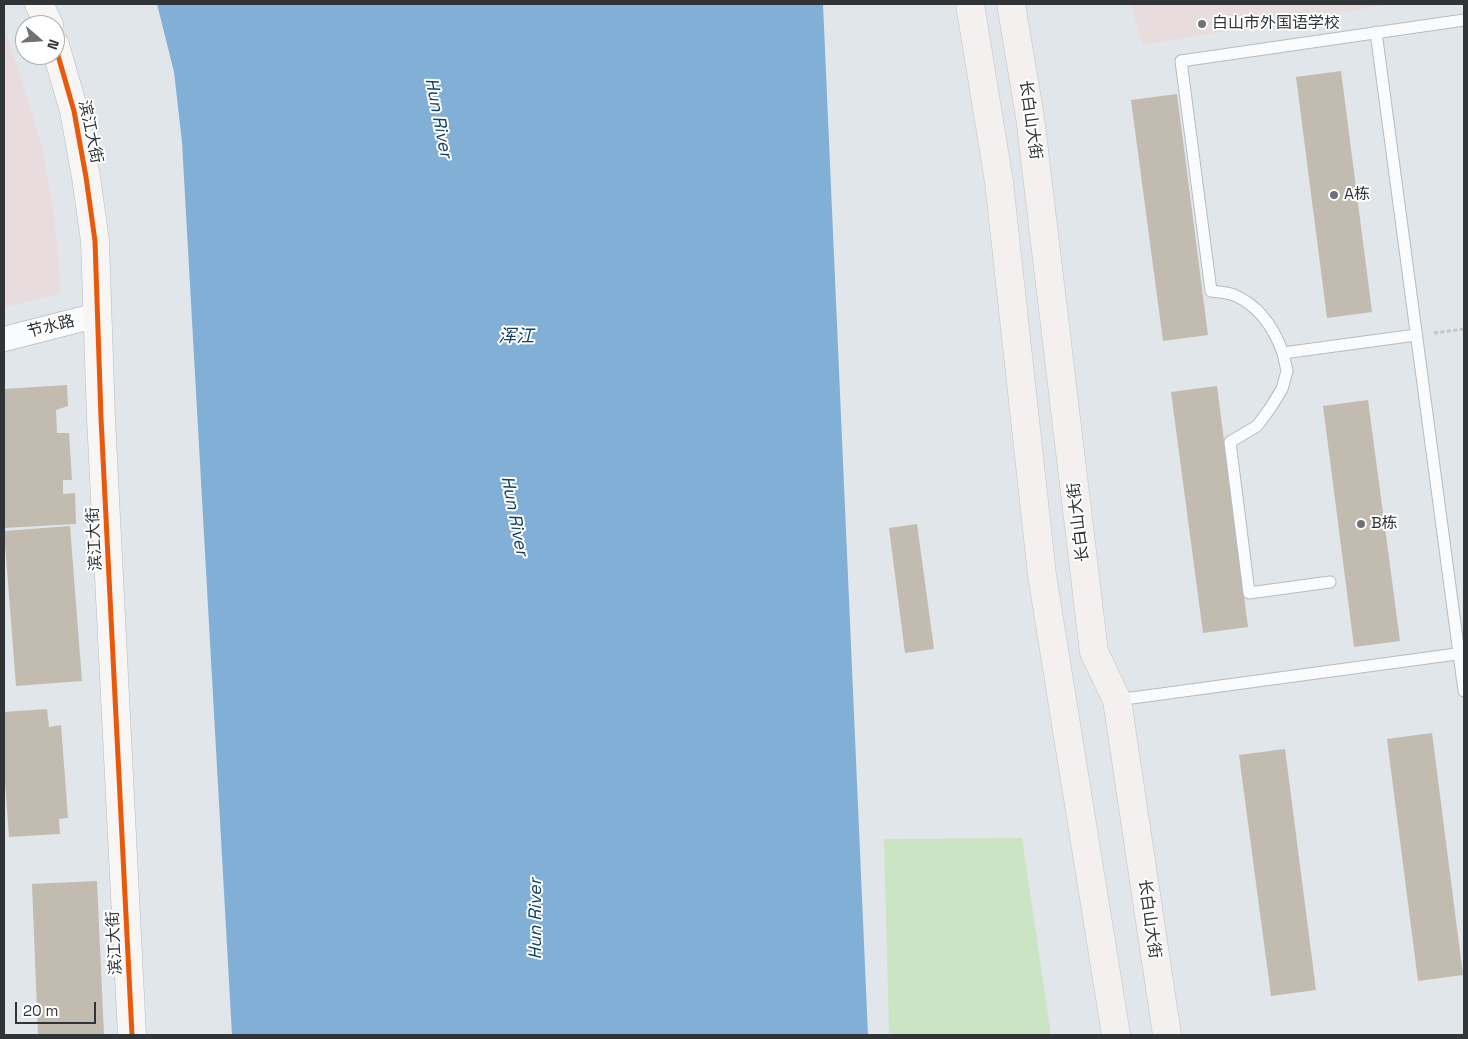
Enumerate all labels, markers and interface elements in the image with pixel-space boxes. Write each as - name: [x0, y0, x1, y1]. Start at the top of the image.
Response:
- place label: 白山市外国语学校: [1212, 14, 1340, 34]
- north arrow: [15, 15, 65, 65]
- marker: 白山市外国语学校: [1196, 18, 1208, 30]
- text: N: [43, 37, 63, 52]
- water label: Hun River: [420, 76, 456, 160]
- street label: 长白山大街: [1015, 79, 1045, 161]
- street label: 滨江大街: [74, 99, 106, 165]
- place label: A栋: [1344, 185, 1370, 205]
- marker: A栋: [1328, 189, 1340, 201]
- street label: 节水路: [25, 312, 77, 342]
- water label: 浑江: [498, 326, 534, 348]
- water label: Hun River: [496, 474, 532, 558]
- street label: 长白山大街: [1065, 481, 1093, 563]
- street label: 滨江大街: [84, 507, 106, 571]
- place label: B栋: [1371, 514, 1398, 534]
- marker: B栋: [1355, 518, 1367, 530]
- water label: Hun River: [525, 878, 547, 960]
- street label: 长白山大街: [1134, 878, 1164, 960]
- street label: 滨江大街: [104, 911, 126, 975]
- scale bar: [18, 992, 99, 1024]
- text: 20 m: [23, 1001, 58, 1020]

